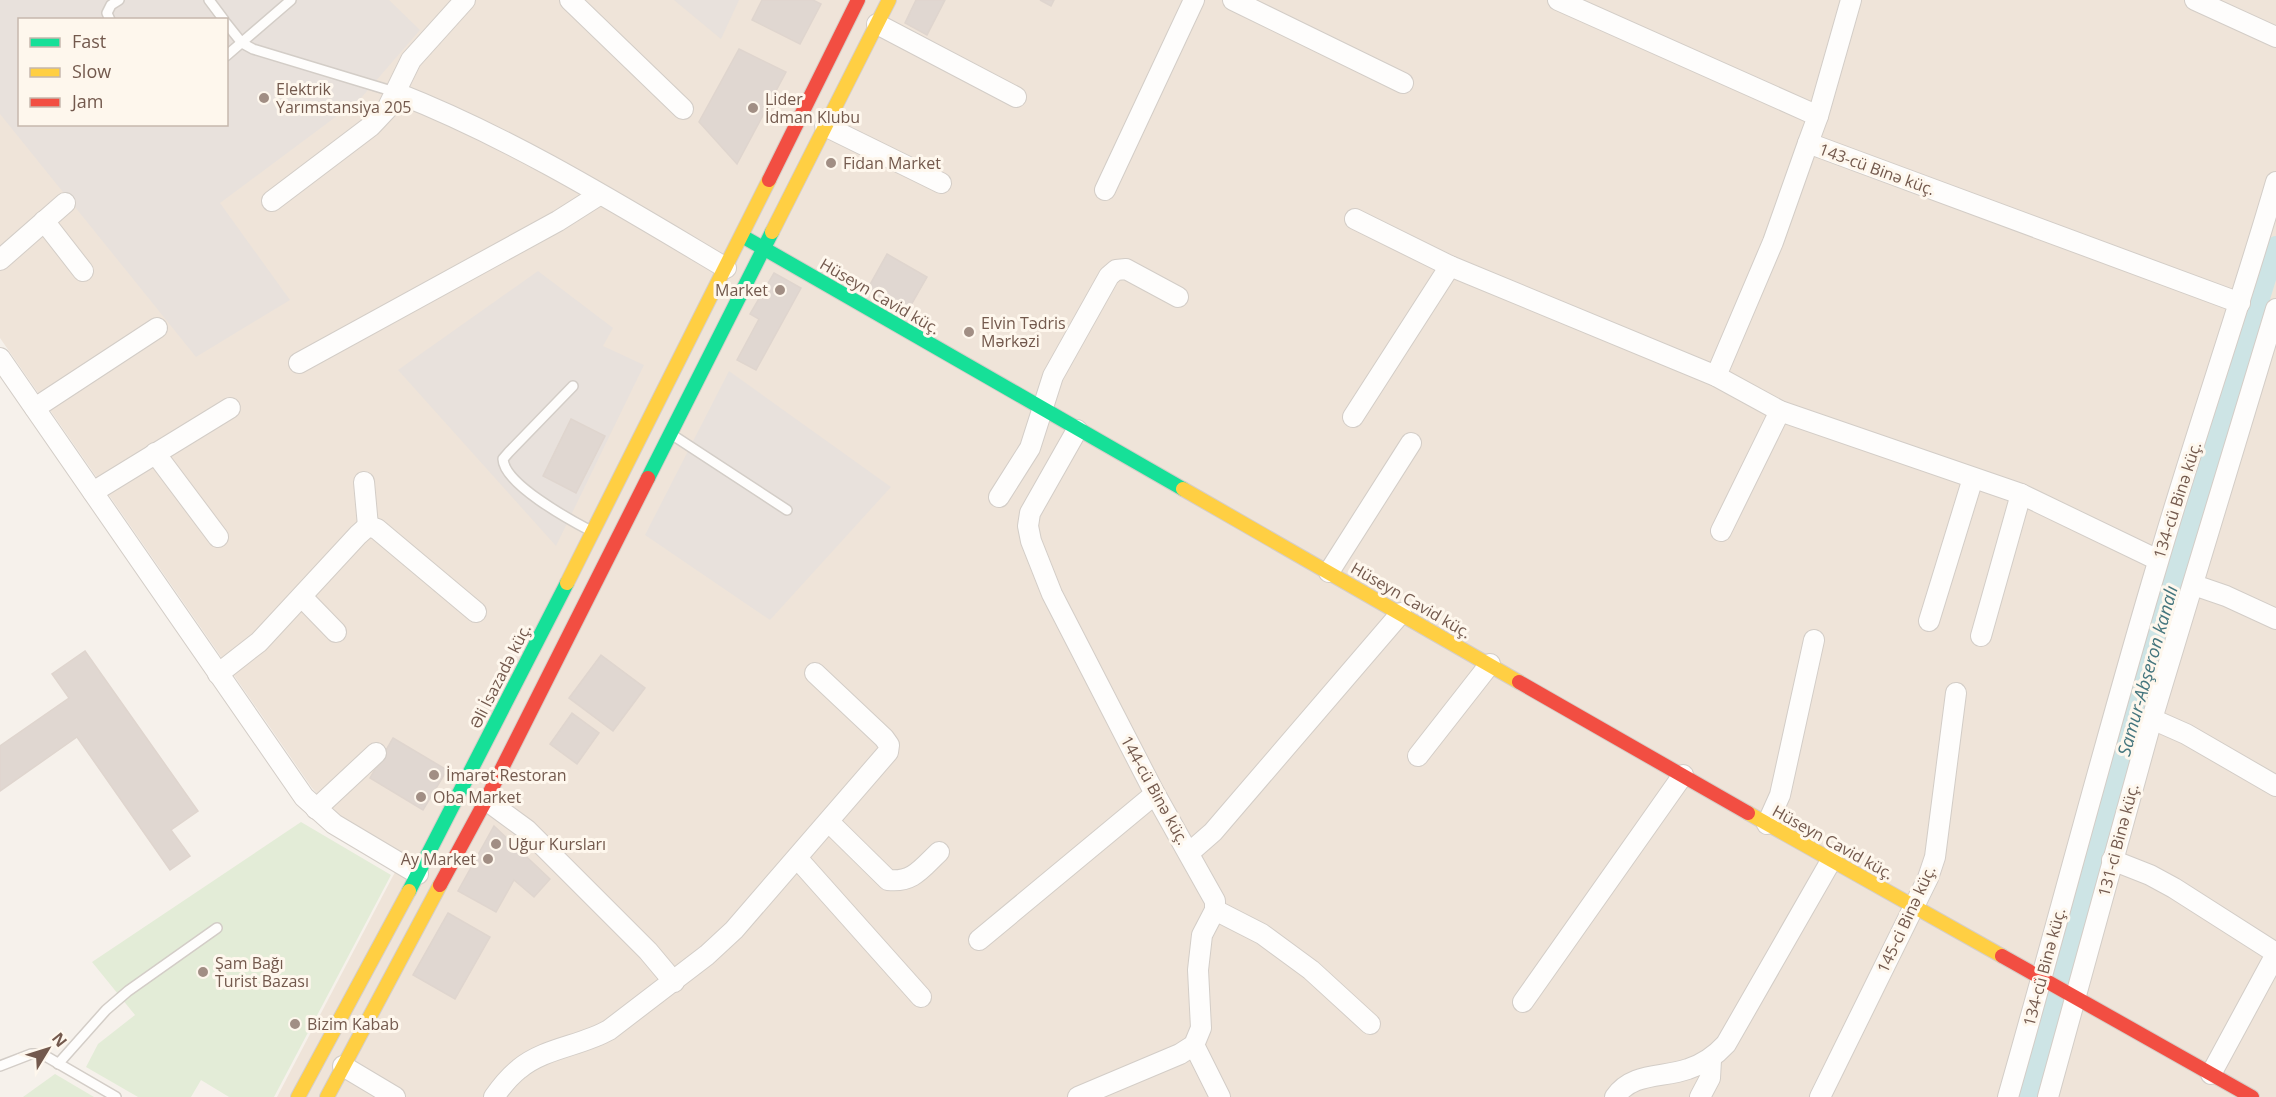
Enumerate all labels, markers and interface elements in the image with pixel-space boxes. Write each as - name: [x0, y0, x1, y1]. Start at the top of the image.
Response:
- legend: [18, 18, 228, 126]
- text: Fast: [72, 29, 106, 53]
- text: Slow: [72, 59, 111, 83]
- place label: Elektrik Yarımstansiya 205: [276, 78, 411, 118]
- place label: Lider İdman Klubu: [765, 88, 860, 128]
- text: Jam: [70, 89, 104, 113]
- marker: Elektrik Yarımstansiya 205: [257, 91, 271, 105]
- marker: Lider İdman Klubu: [746, 101, 760, 115]
- street label: 143-cü Binə küç.: [1816, 138, 1938, 200]
- place label: Fidan Market: [843, 152, 941, 174]
- marker: Fidan Market: [824, 156, 838, 170]
- street label: Hüseyn Cavid küç.: [816, 253, 944, 339]
- place label: Market: [715, 279, 768, 301]
- marker: Market: [773, 283, 787, 297]
- place label: Elvin Tədris Mərkəzi: [981, 312, 1066, 352]
- marker: Elvin Tədris Mərkəzi: [962, 325, 976, 339]
- street label: 134-cü Binə küç.: [2148, 439, 2206, 561]
- street label: Hüseyn Cavid küç.: [1347, 557, 1475, 643]
- water label: Samur-Abşeron kanalı: [2111, 582, 2183, 759]
- street label: Əli İsazadə küç.: [464, 620, 536, 732]
- street label: 144-cü Binə küç.: [1116, 731, 1194, 849]
- place label: İmarət Restoran: [446, 764, 567, 786]
- marker: İmarət Restoran: [427, 768, 441, 782]
- street label: 131-ci Binə küç.: [2092, 781, 2144, 899]
- place label: Oba Market: [433, 786, 521, 808]
- marker: Oba Market: [414, 790, 428, 804]
- street label: Hüseyn Cavid küç.: [1769, 800, 1897, 884]
- place label: Uğur Kursları: [508, 833, 606, 855]
- marker: Uğur Kursları: [489, 837, 503, 851]
- place label: Ay Market: [401, 848, 476, 870]
- marker: Ay Market: [481, 852, 495, 866]
- street label: 145-ci Binə küç.: [1872, 862, 1940, 976]
- street label: 134-cü Binə küç.: [2018, 905, 2070, 1029]
- place label: Şam Bağı Turist Bazası: [215, 952, 309, 992]
- marker: Şam Bağı Turist Bazası: [196, 965, 210, 979]
- place label: Bizim Kabab: [307, 1013, 399, 1035]
- marker: Bizim Kabab: [288, 1017, 302, 1031]
- north arrow: [18, 1019, 78, 1079]
- text: N: [47, 1028, 72, 1052]

